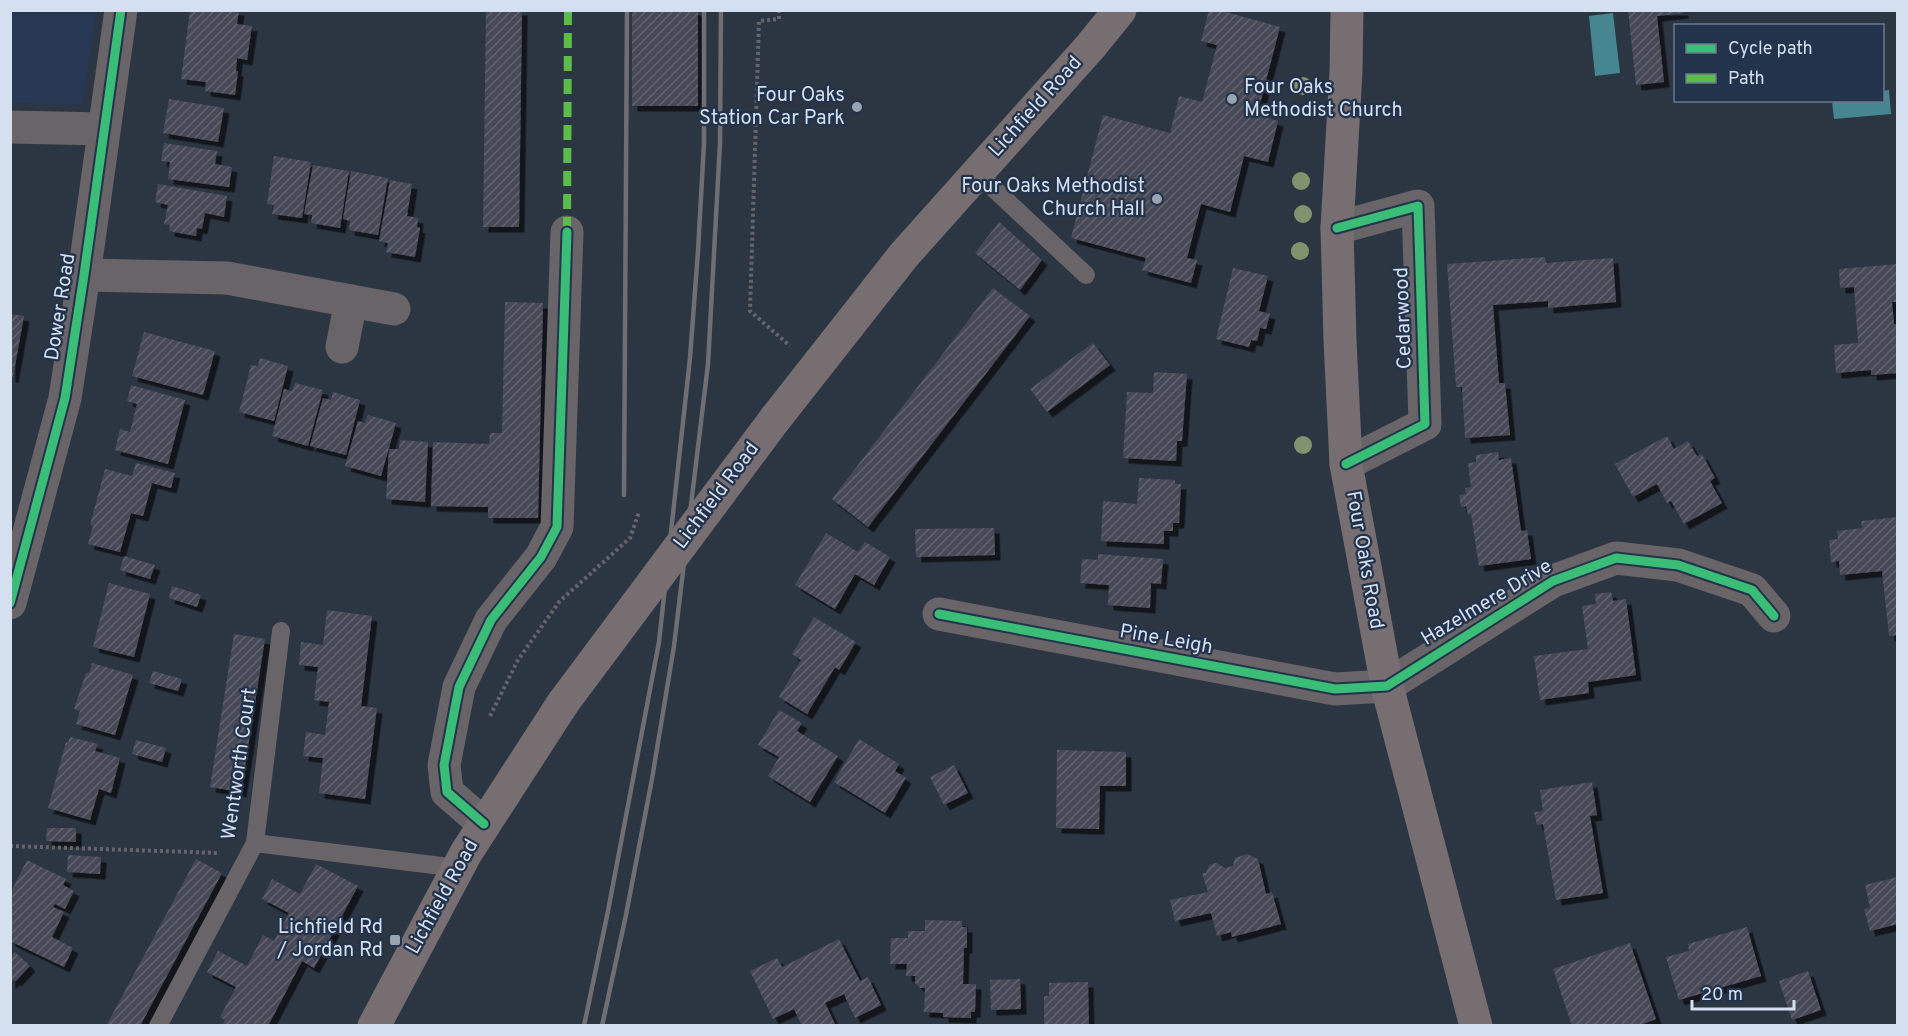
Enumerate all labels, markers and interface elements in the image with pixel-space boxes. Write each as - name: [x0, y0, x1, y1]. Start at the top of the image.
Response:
- legend: [1674, 24, 1884, 102]
- text: Cycle path: [1728, 38, 1813, 61]
- street label: Lichfield Road: [984, 51, 1088, 163]
- text: Path: [1728, 68, 1765, 91]
- place label: Four Oaks Methodist Church: [1244, 75, 1403, 124]
- place label: Four Oaks Station Car Park: [699, 83, 845, 132]
- marker: Four Oaks Methodist Church: [1225, 92, 1239, 106]
- marker: Four Oaks Station Car Park: [850, 100, 864, 114]
- place label: Four Oaks Methodist Church Hall: [961, 174, 1145, 223]
- marker: Four Oaks Methodist Church Hall: [1150, 192, 1164, 206]
- street label: Dower Road: [40, 252, 82, 362]
- street label: Cedarwood: [1389, 266, 1419, 370]
- street label: Lichfield Road: [668, 437, 766, 555]
- street label: Four Oaks Road: [1339, 489, 1389, 631]
- street label: Hazelmere Drive: [1417, 554, 1557, 652]
- street label: Pine Leigh: [1117, 619, 1215, 661]
- street label: Wentworth Court: [216, 686, 264, 842]
- street label: Lichfield Road: [401, 835, 485, 959]
- place label: Lichfield Rd / Jordan Rd: [276, 915, 383, 964]
- marker: Lichfield Rd / Jordan Rd: [388, 933, 402, 947]
- scale bar: [1692, 973, 1794, 1011]
- text: 20 m: [1701, 984, 1743, 1007]

